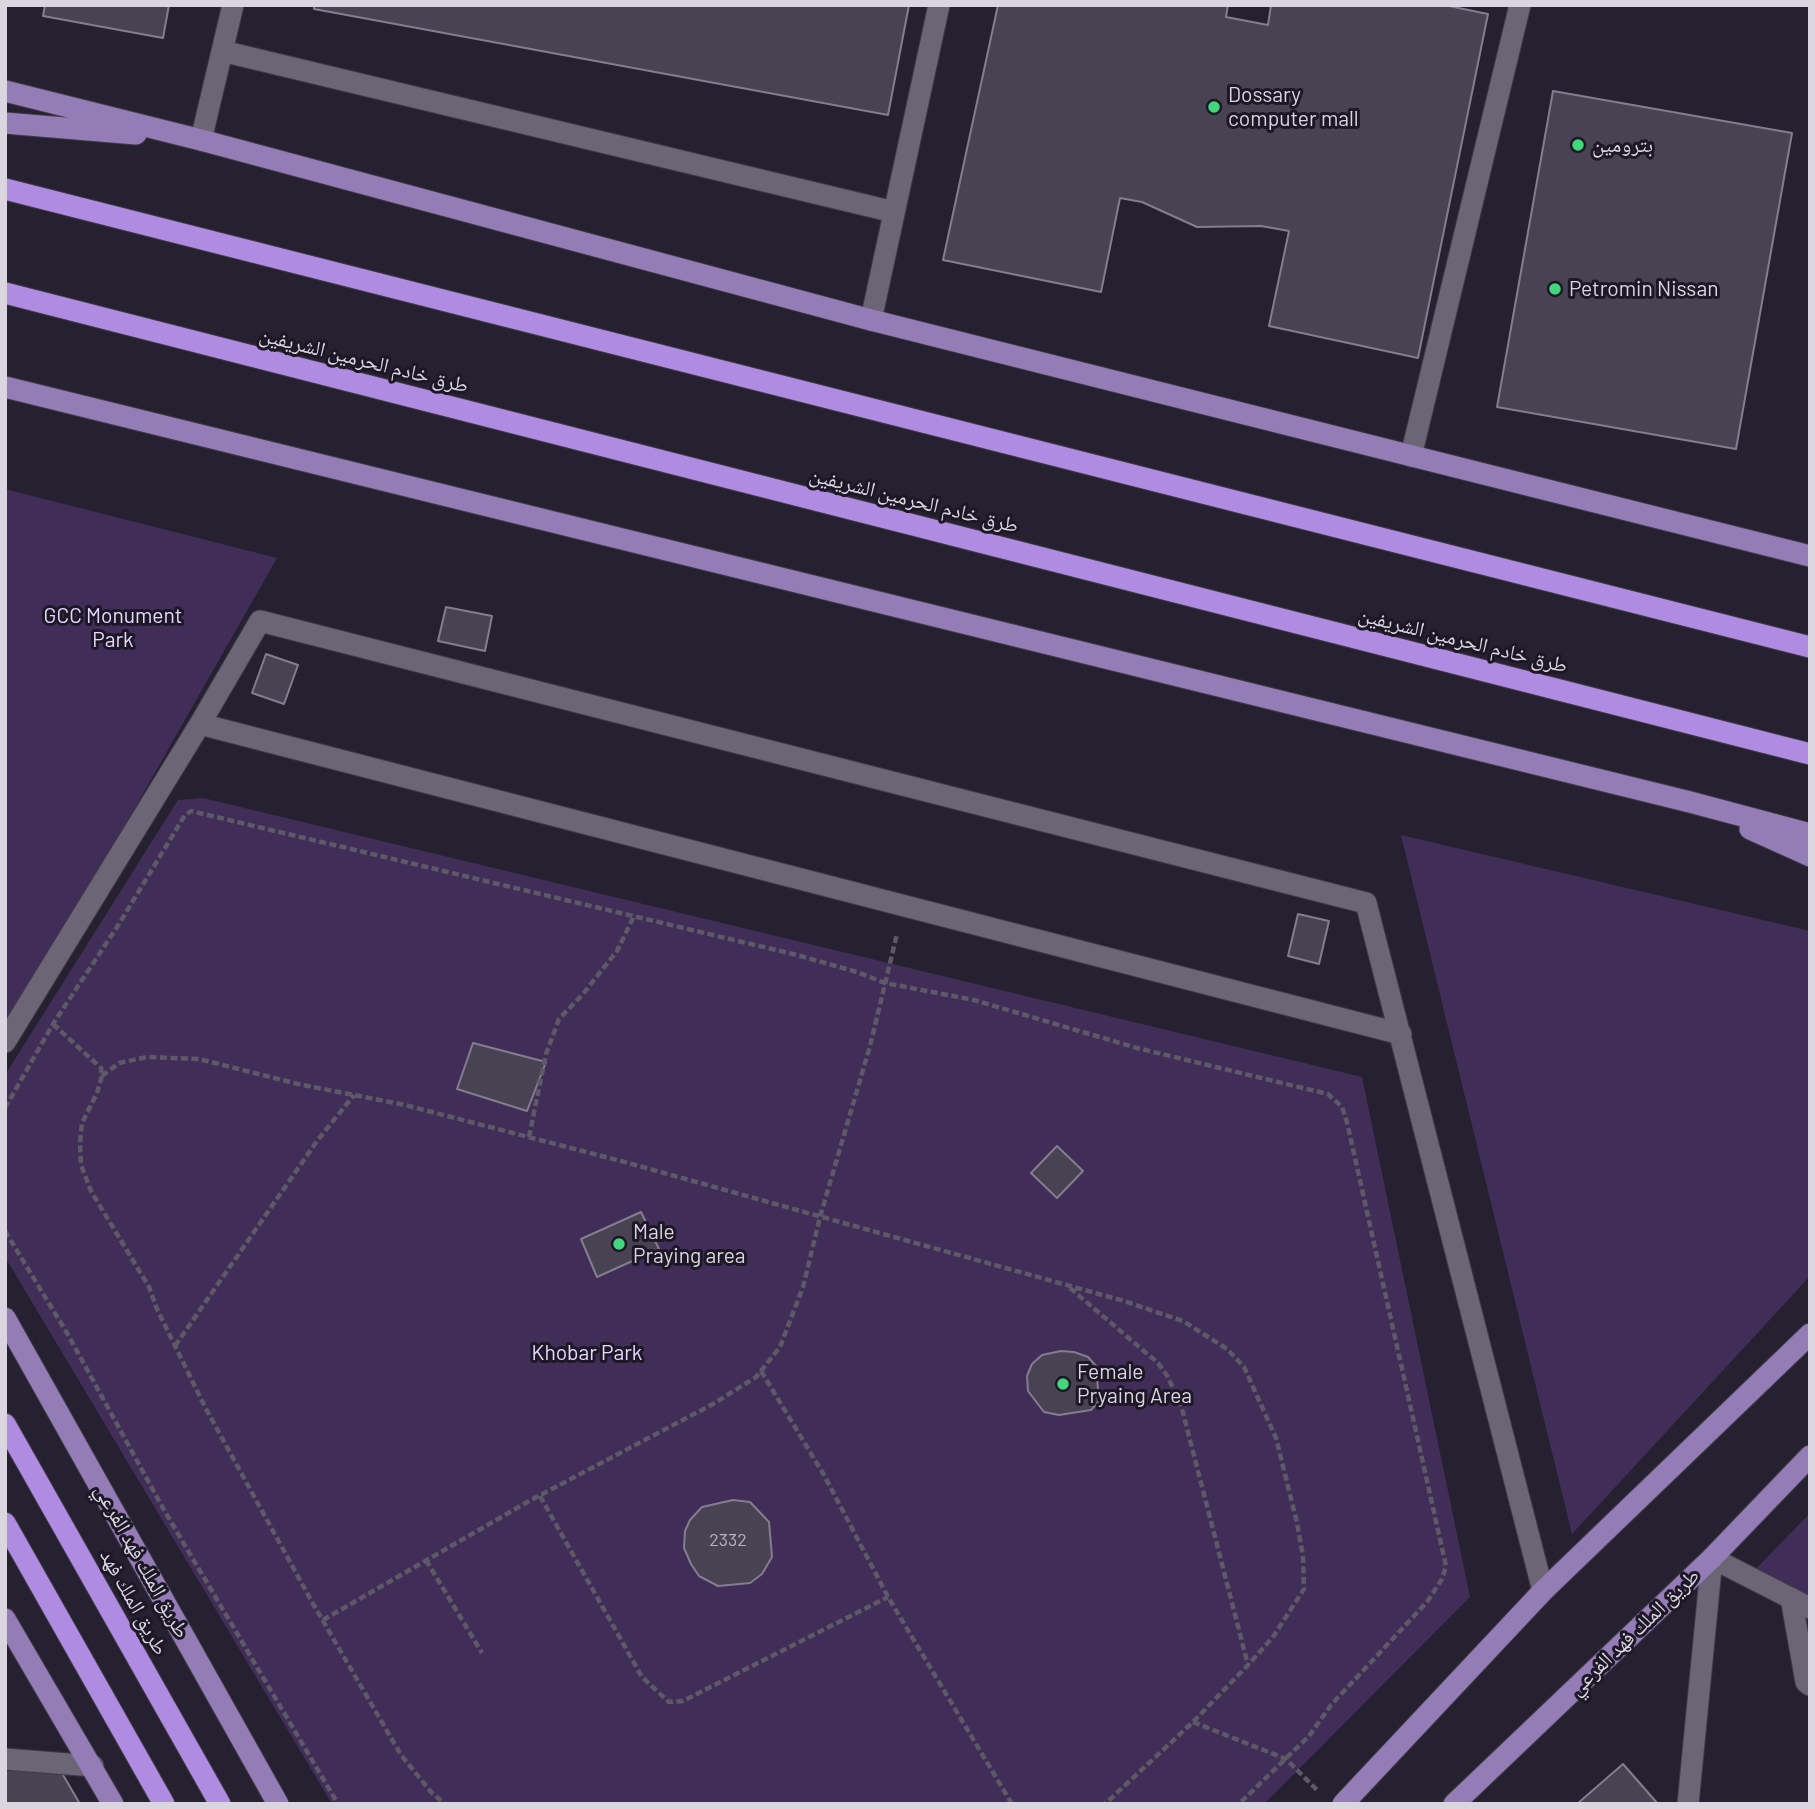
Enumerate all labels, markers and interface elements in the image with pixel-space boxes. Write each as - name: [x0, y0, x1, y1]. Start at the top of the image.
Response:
- place label: Dossary computer mall: [1228, 82, 1359, 132]
- marker: Dossary computer mall: [1206, 99, 1222, 115]
- place label: بترومين: [1592, 132, 1653, 158]
- marker: بترومين: [1570, 137, 1586, 153]
- place label: Petromin Nissan: [1569, 276, 1718, 302]
- marker: Petromin Nissan: [1547, 281, 1563, 297]
- street label: طرق خادم الحرمين الشريفين: [257, 322, 471, 398]
- street label: طرق خادم الحرمين الشريفين: [807, 462, 1021, 538]
- street label: طرق خادم الحرمين الشريفين: [1356, 602, 1570, 678]
- park label: GCC Monument Park: [44, 603, 182, 653]
- place label: Male Praying area: [633, 1219, 746, 1269]
- marker: Male Praying area: [611, 1236, 627, 1252]
- park label: Khobar Park: [532, 1340, 642, 1366]
- place label: Female Pryaing Area: [1077, 1359, 1192, 1409]
- marker: Female Pryaing Area: [1055, 1376, 1071, 1392]
- street label: طريق الملك فهد الفرعي: [89, 1480, 195, 1642]
- house number: 2332: [709, 1529, 747, 1551]
- street label: طريق الملك فهد: [95, 1545, 173, 1659]
- street label: طريق الملك فهد الفرعي: [1563, 1563, 1705, 1701]

